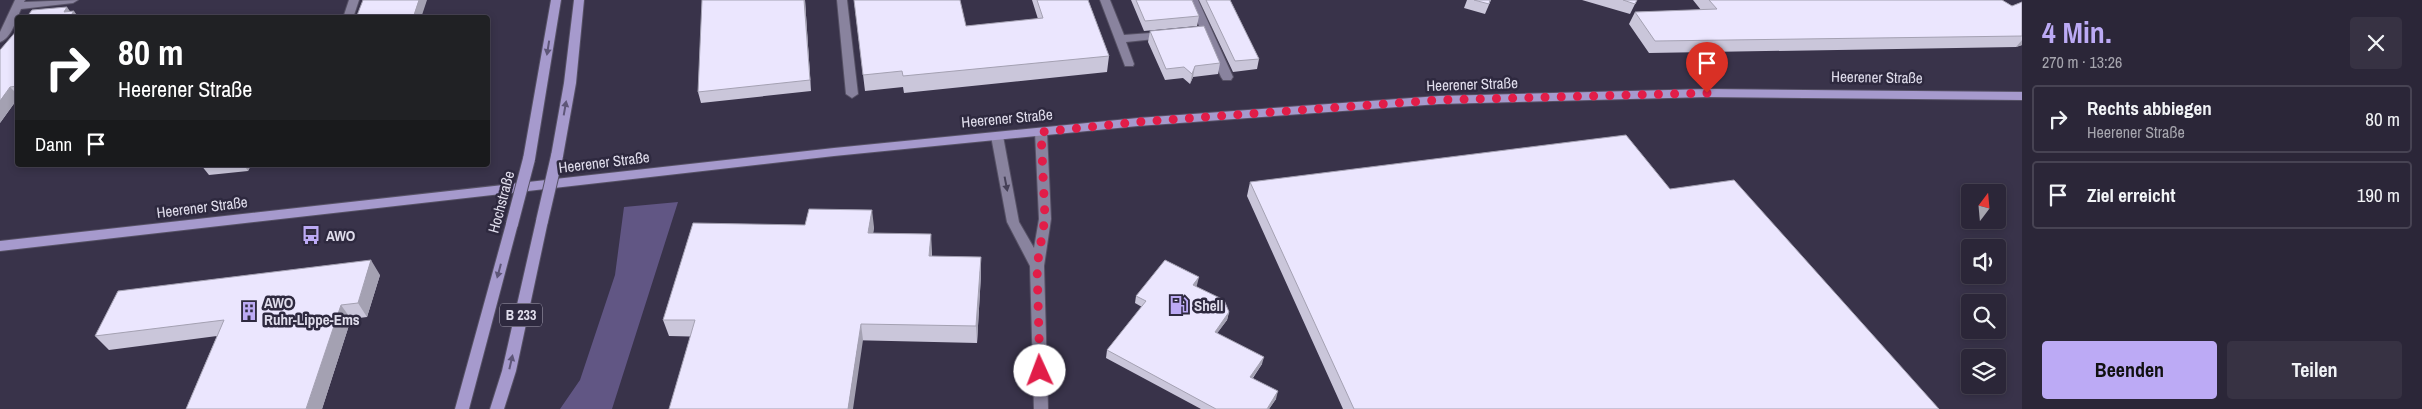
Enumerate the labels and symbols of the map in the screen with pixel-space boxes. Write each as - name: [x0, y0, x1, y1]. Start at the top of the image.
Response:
- one-way arrow: [544, 41, 552, 57]
- pin: [1686, 42, 1728, 93]
- street label: Heerener Straße: [1831, 66, 1923, 88]
- street label: Heerener Straße: [1426, 72, 1518, 96]
- one-way arrow: [562, 100, 570, 116]
- street label: Heerener Straße: [960, 104, 1054, 132]
- street label: Heerener Straße: [557, 146, 651, 178]
- street label: Hochstraße: [483, 168, 519, 235]
- one-way arrow: [1002, 176, 1010, 192]
- north arrow: [1961, 184, 2006, 229]
- street label: Heerener Straße: [155, 191, 249, 223]
- bus stop icon: AWO: [300, 224, 322, 246]
- place label: AWO: [326, 225, 356, 246]
- one-way arrow: [495, 264, 503, 279]
- place label: AWO Ruhr-Lippe-Ems: [264, 292, 360, 330]
- fuel station icon: Shell: [1168, 294, 1190, 316]
- place label: Shell: [1194, 295, 1223, 316]
- building icon: AWO Ruhr-Lippe-Ems: [238, 300, 260, 322]
- road number: B 233: [500, 304, 542, 326]
- position arrow: [1013, 344, 1065, 396]
- one-way arrow: [507, 355, 515, 370]

